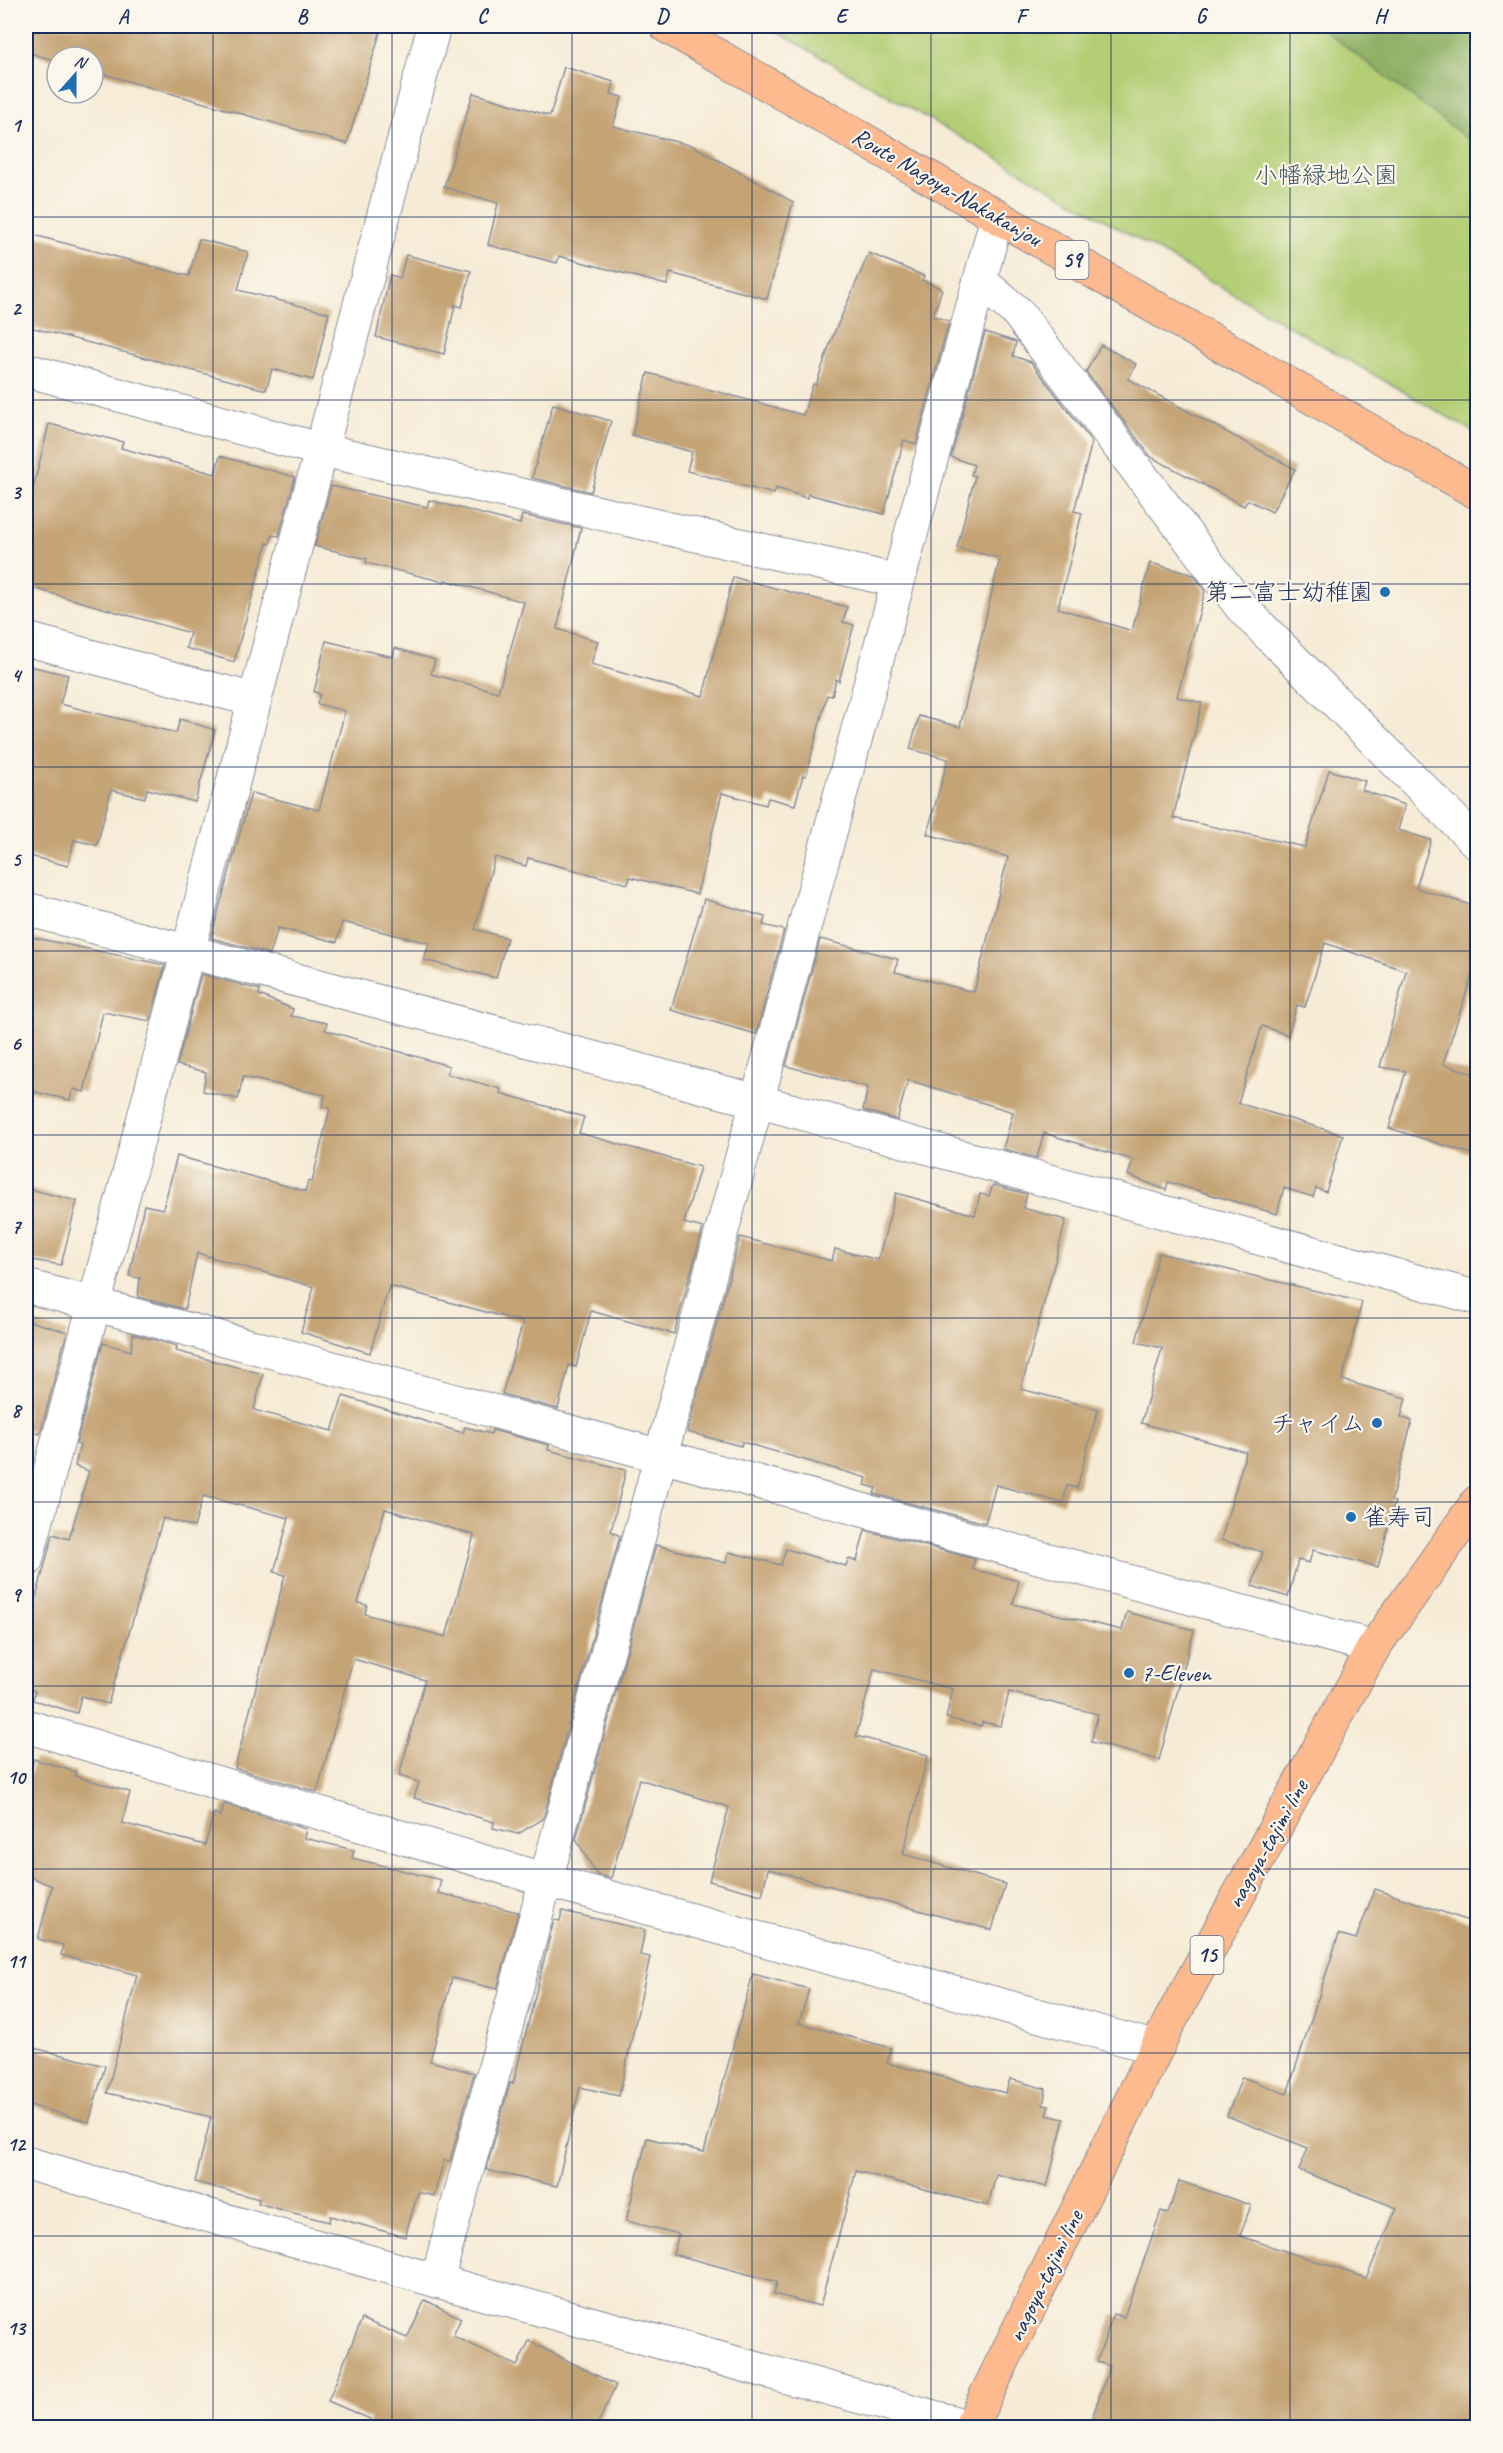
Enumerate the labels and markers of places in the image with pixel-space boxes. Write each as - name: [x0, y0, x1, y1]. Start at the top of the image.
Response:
- place label: 第二富士幼稚園: [1205, 577, 1373, 607]
- marker: 第二富士幼稚園: [1378, 585, 1392, 599]
- place label: チャイム: [1270, 1408, 1365, 1438]
- marker: チャイム: [1370, 1416, 1384, 1430]
- place label: 雀寿司: [1363, 1502, 1435, 1532]
- marker: 雀寿司: [1344, 1510, 1358, 1524]
- place label: 7-Eleven: [1141, 1658, 1212, 1688]
- marker: 7-Eleven: [1122, 1666, 1136, 1680]

